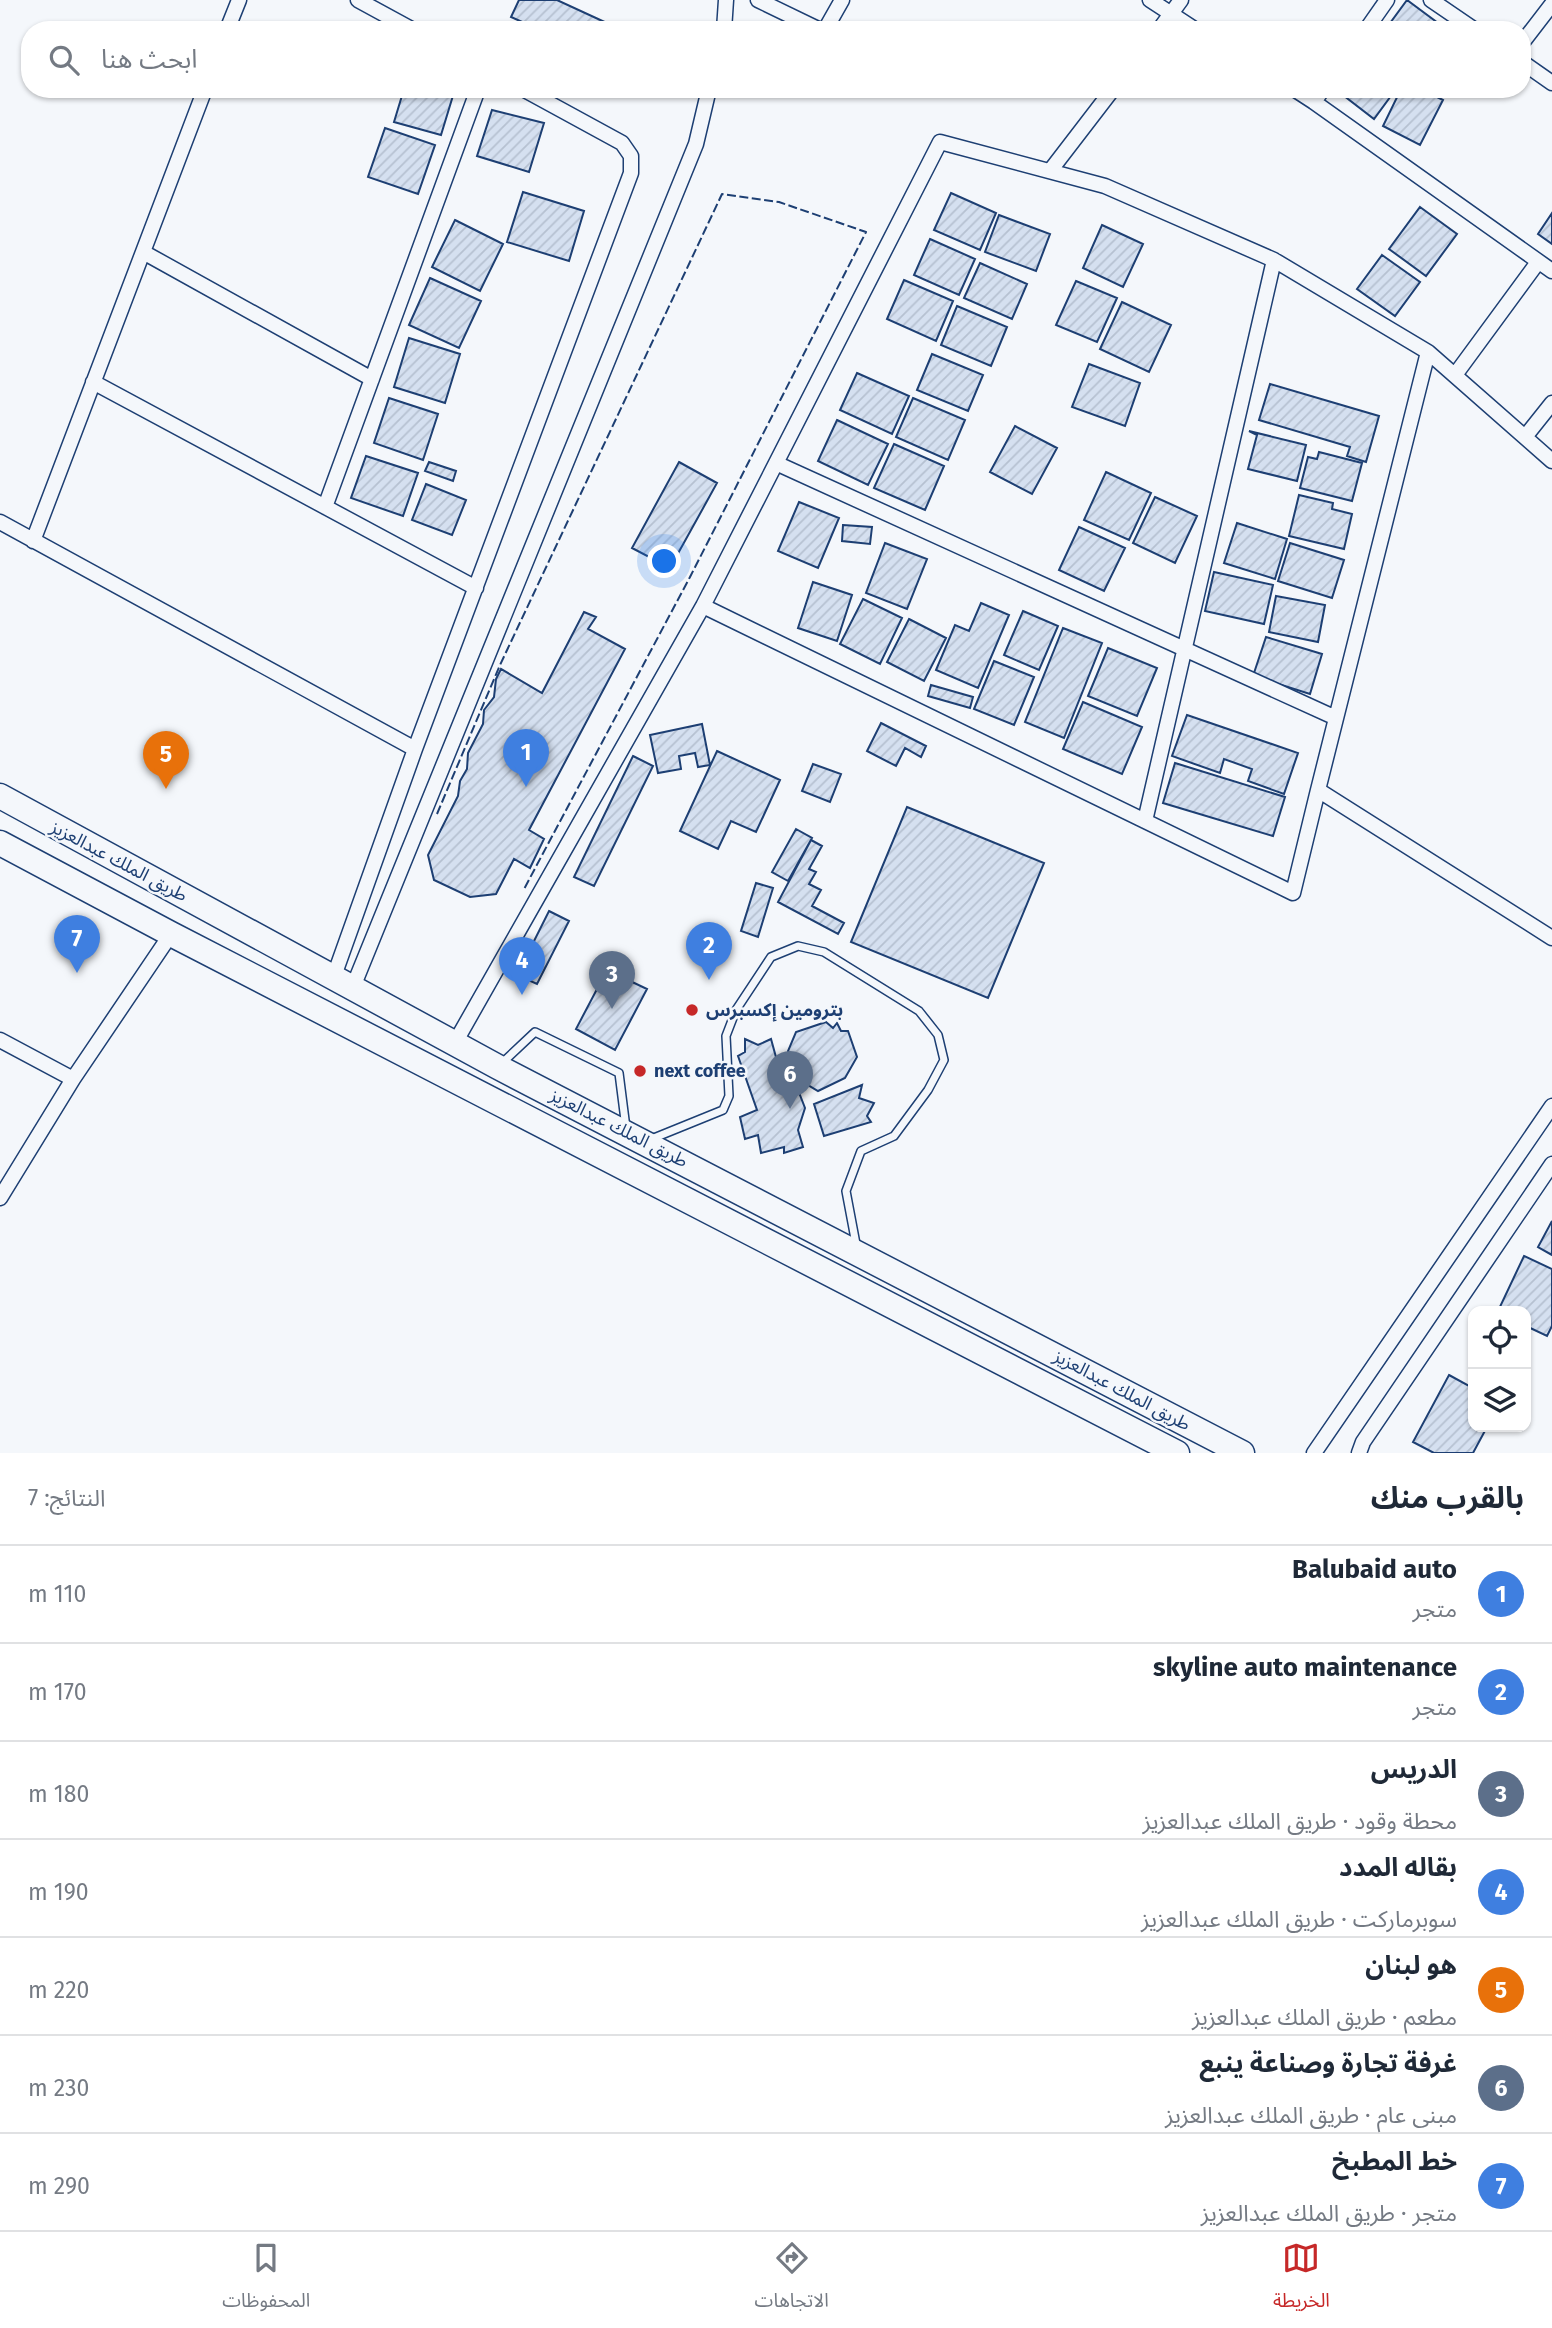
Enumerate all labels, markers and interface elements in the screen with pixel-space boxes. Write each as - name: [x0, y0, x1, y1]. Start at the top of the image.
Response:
- search box: [21, 21, 1531, 98]
- icon: search: [45, 41, 83, 79]
- text: ابحث هنا: [101, 44, 197, 75]
- your location: [647, 544, 681, 578]
- pin: 1: [503, 729, 549, 787]
- pin: 5: [143, 731, 189, 789]
- street label: طريق الملك عبدالعزيز: [46, 815, 191, 906]
- pin: 7: [54, 915, 100, 973]
- pin: 2: [686, 922, 732, 980]
- pin: 4: [499, 937, 545, 995]
- pin: 3: [589, 951, 635, 1009]
- place label: بترومين إكسبرس: [706, 999, 843, 1022]
- marker: بترومين إكسبرس: [684, 1002, 700, 1018]
- pin: 6: [767, 1051, 813, 1109]
- place label: next coffee: [654, 1060, 746, 1082]
- marker: next coffee: [632, 1063, 648, 1079]
- street label: طريق الملك عبدالعزيز: [545, 1083, 692, 1172]
- map controls: [1468, 1306, 1531, 1432]
- button: locate: [1468, 1306, 1531, 1369]
- street label: طريق الملك عبدالعزيز: [1049, 1344, 1194, 1435]
- button: layers: [1468, 1369, 1531, 1432]
- text: بالقرب منك: [1371, 1480, 1524, 1516]
- text: النتائج: 7: [28, 1484, 106, 1512]
- text: Balubaid auto: [1292, 1554, 1457, 1585]
- text: 110 m: [28, 1580, 86, 1608]
- text: 1: [1496, 1580, 1506, 1608]
- text: متجر: [1413, 1595, 1457, 1623]
- text: skyline auto maintenance: [1153, 1652, 1457, 1683]
- text: 170 m: [28, 1678, 87, 1706]
- text: 2: [1495, 1678, 1507, 1706]
- text: متجر: [1413, 1693, 1457, 1721]
- text: الدريس: [1371, 1754, 1457, 1785]
- text: 180 m: [28, 1780, 89, 1808]
- text: 3: [1495, 1780, 1507, 1808]
- text: محطة وقود · طريق الملك عبدالعزيز: [1143, 1807, 1457, 1835]
- text: بقاله المدد: [1339, 1852, 1457, 1883]
- text: 190 m: [28, 1878, 89, 1906]
- text: 4: [1495, 1878, 1508, 1906]
- text: سوبرماركت · طريق الملك عبدالعزيز: [1141, 1905, 1457, 1933]
- text: هو لبنان: [1365, 1950, 1457, 1981]
- text: 220 m: [28, 1976, 89, 2004]
- text: 5: [1495, 1976, 1507, 2004]
- text: مطعم · طريق الملك عبدالعزيز: [1192, 2003, 1457, 2031]
- text: غرفة تجارة وصناعة ينبع: [1199, 2048, 1457, 2079]
- text: 230 m: [28, 2074, 89, 2102]
- text: 6: [1495, 2074, 1508, 2102]
- text: مبنى عام · طريق الملك عبدالعزيز: [1165, 2101, 1457, 2129]
- text: خط المطبخ: [1332, 2146, 1457, 2177]
- text: 290 m: [28, 2172, 90, 2200]
- text: 7: [1496, 2172, 1506, 2200]
- text: متجر · طريق الملك عبدالعزيز: [1201, 2199, 1457, 2227]
- tab: المحفوظات: [222, 2239, 310, 2321]
- tab: الاتجاهات: [755, 2239, 829, 2321]
- tab: الخريطة: [1273, 2239, 1330, 2321]

